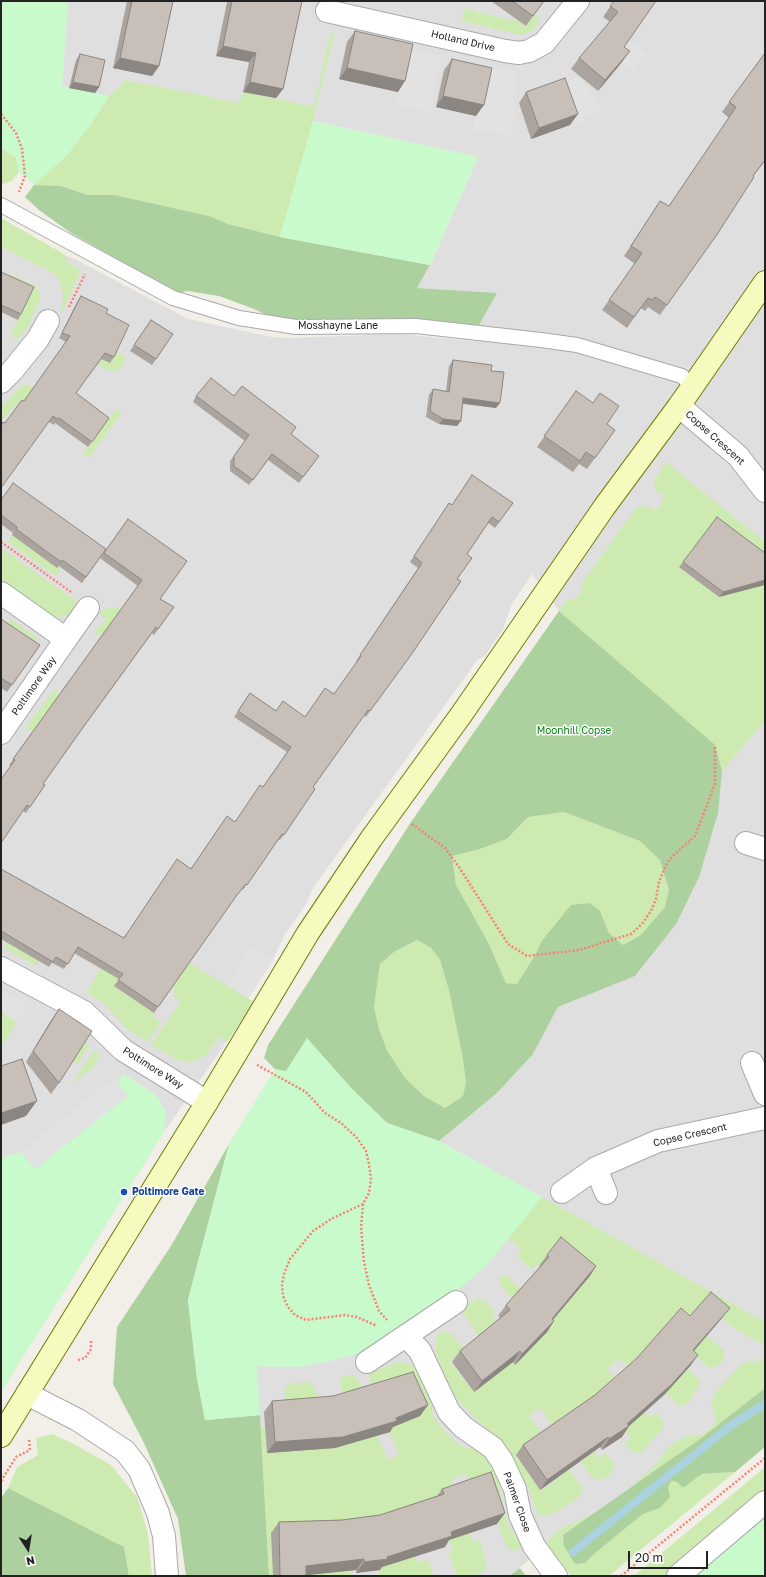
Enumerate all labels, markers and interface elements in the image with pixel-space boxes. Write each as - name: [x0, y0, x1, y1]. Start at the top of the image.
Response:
- street label: Holland Drive: [430, 28, 496, 54]
- street label: Mosshayne Lane: [298, 320, 378, 332]
- street label: Copse Crescent: [683, 408, 747, 468]
- street label: Poltimore Way: [9, 654, 59, 718]
- park label: Moonhill Copse: [537, 725, 611, 737]
- street label: Poltimore Way: [120, 1045, 186, 1091]
- street label: Copse Crescent: [652, 1121, 728, 1149]
- place label: Poltimore Gate: [132, 1186, 204, 1198]
- marker: Poltimore Gate: [119, 1187, 129, 1197]
- street label: Palmer Close: [501, 1470, 533, 1534]
- north arrow: [8, 1529, 48, 1569]
- scale bar: [630, 1543, 710, 1569]
- text: 20 m: [635, 1550, 663, 1565]
- text: N: [25, 1554, 36, 1568]

